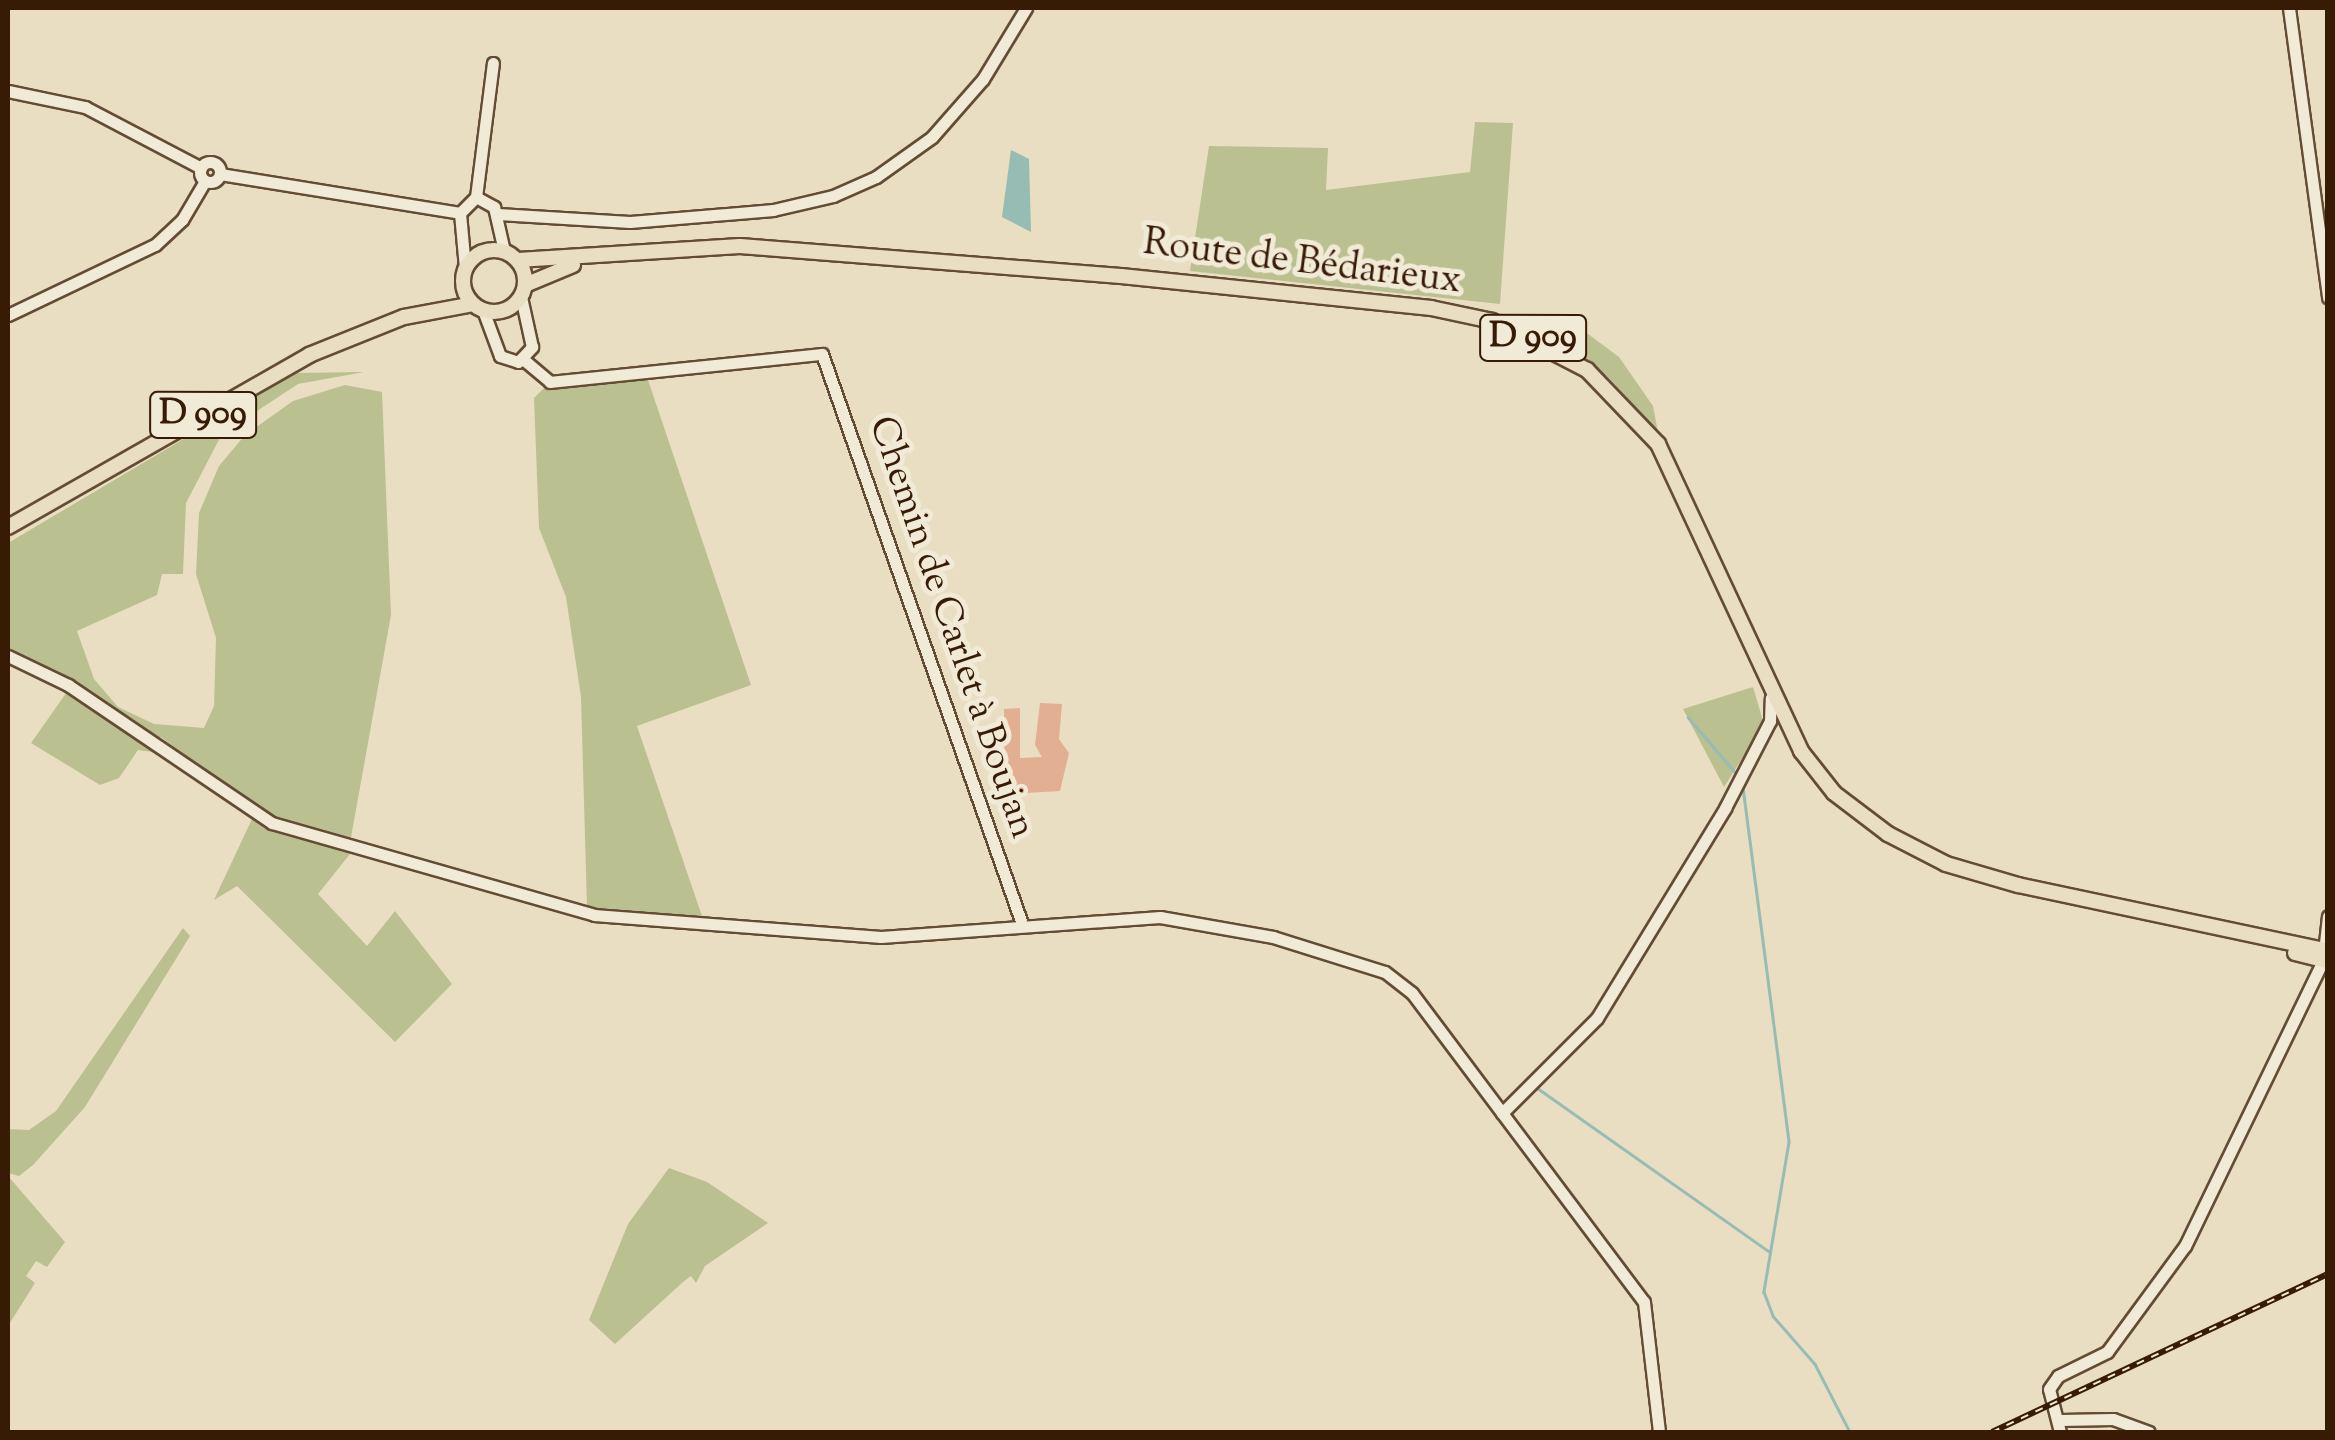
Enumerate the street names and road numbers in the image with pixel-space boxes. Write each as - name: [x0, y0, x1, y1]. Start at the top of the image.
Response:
- street label: Route de Bédarieux: [1140, 222, 1464, 306]
- road number: D 909: [1478, 308, 1588, 368]
- road number: D 909: [148, 385, 258, 445]
- street label: Chemin de Carlet à Boujan: [856, 411, 1044, 845]

